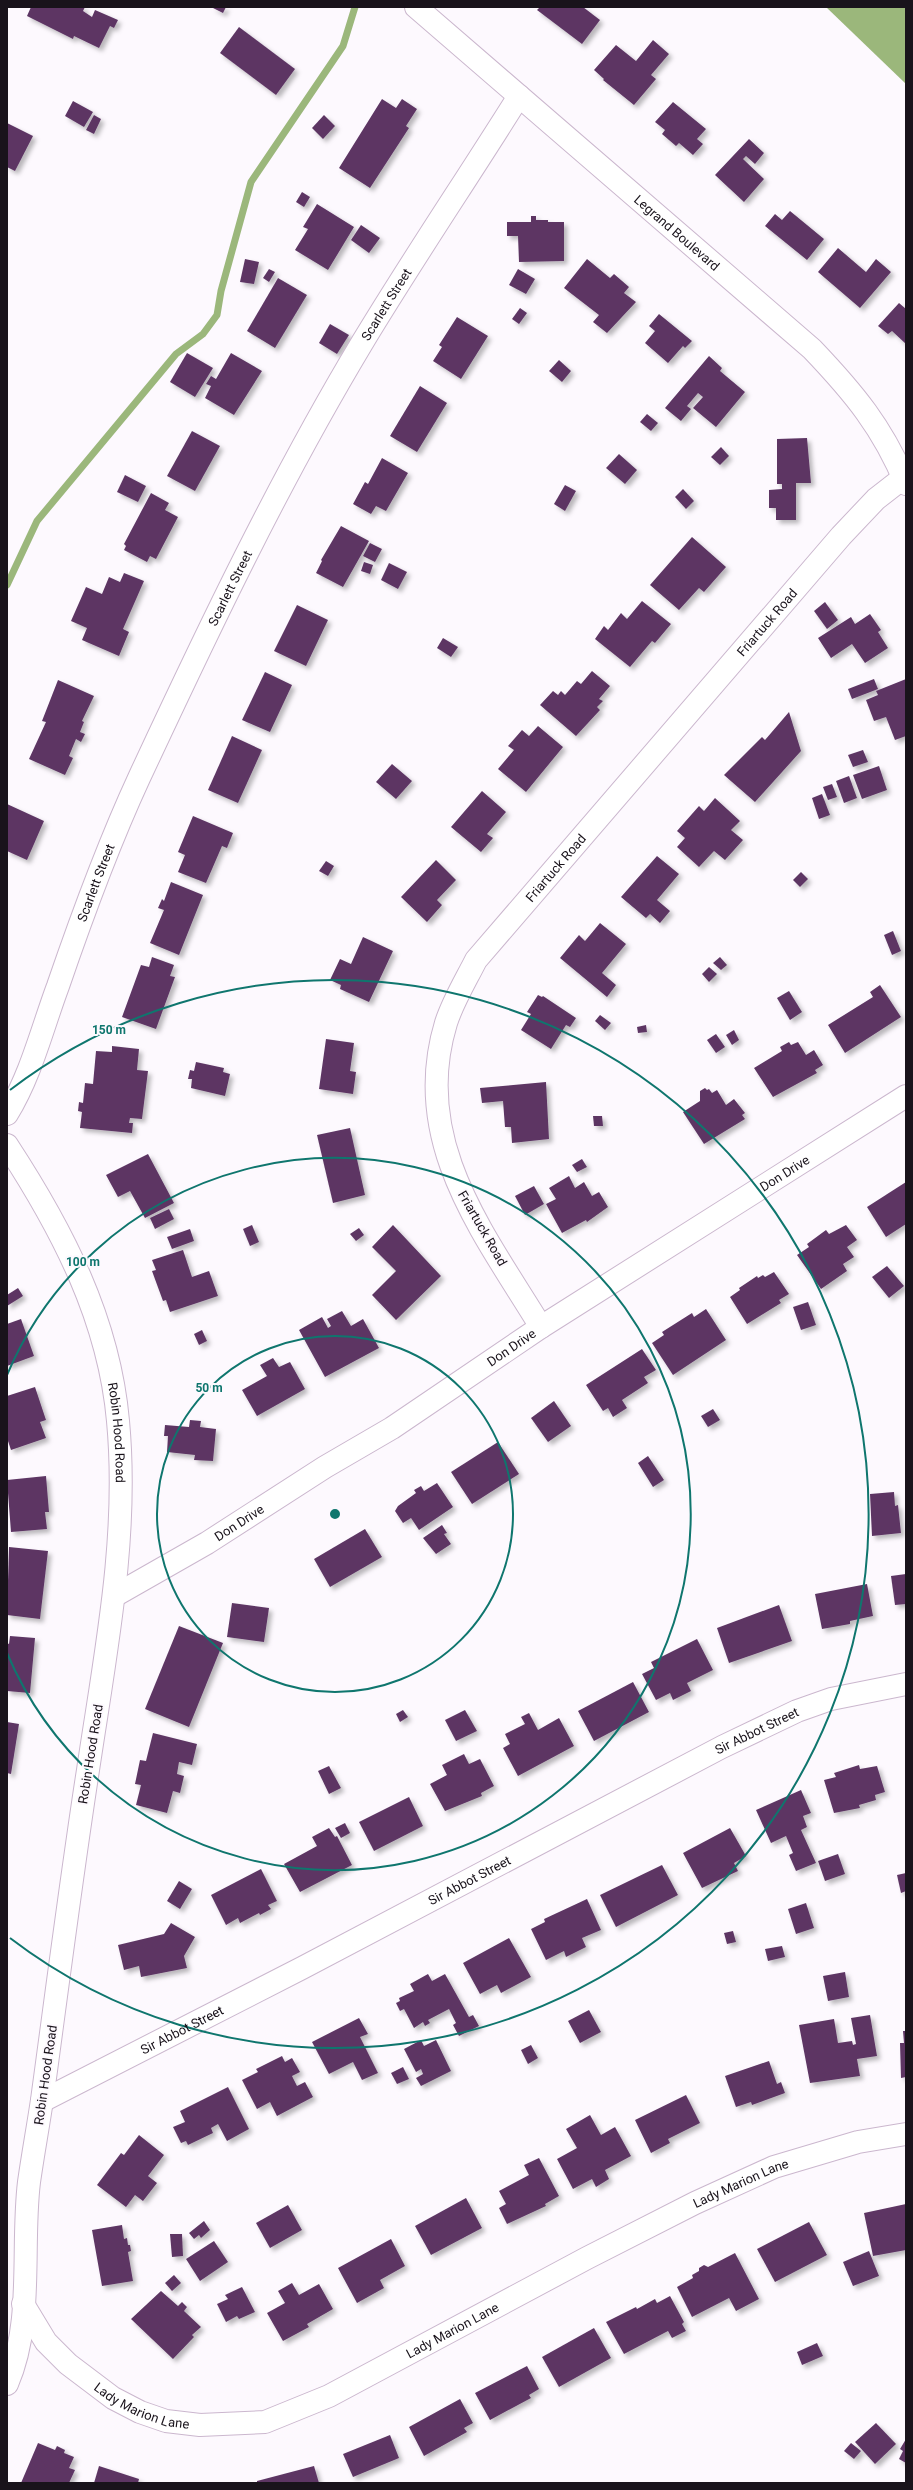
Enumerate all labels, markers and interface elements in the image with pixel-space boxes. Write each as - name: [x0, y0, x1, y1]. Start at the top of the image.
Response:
- street label: Legrand Boulevard: [631, 192, 722, 274]
- street label: Scarlett Street: [358, 266, 414, 343]
- street label: Scarlett Street: [205, 548, 255, 628]
- street label: Friartuck Road: [734, 586, 800, 659]
- street label: Friartuck Road: [523, 831, 589, 905]
- street label: Scarlett Street: [74, 842, 118, 924]
- text: 150 m: [92, 1023, 126, 1037]
- street label: Don Drive: [757, 1152, 812, 1195]
- street label: Friartuck Road: [455, 1188, 510, 1268]
- text: 100 m: [66, 1255, 100, 1269]
- street label: Don Drive: [484, 1326, 539, 1369]
- street label: Robin Hood Road: [105, 1381, 128, 1483]
- text: 50 m: [195, 1381, 223, 1395]
- street label: Don Drive: [212, 1501, 267, 1544]
- centre of rings: [328, 1507, 342, 1521]
- street label: Robin Hood Road: [75, 1703, 106, 1805]
- street label: Sir Abbot Street: [712, 1704, 801, 1757]
- street label: Sir Abbot Street: [426, 1853, 513, 1908]
- street label: Sir Abbot Street: [138, 2003, 226, 2057]
- street label: Robin Hood Road: [31, 2024, 60, 2126]
- street label: Lady Marion Lane: [691, 2156, 790, 2211]
- street label: Lady Marion Lane: [404, 2300, 501, 2361]
- street label: Lady Marion Lane: [91, 2380, 190, 2432]

